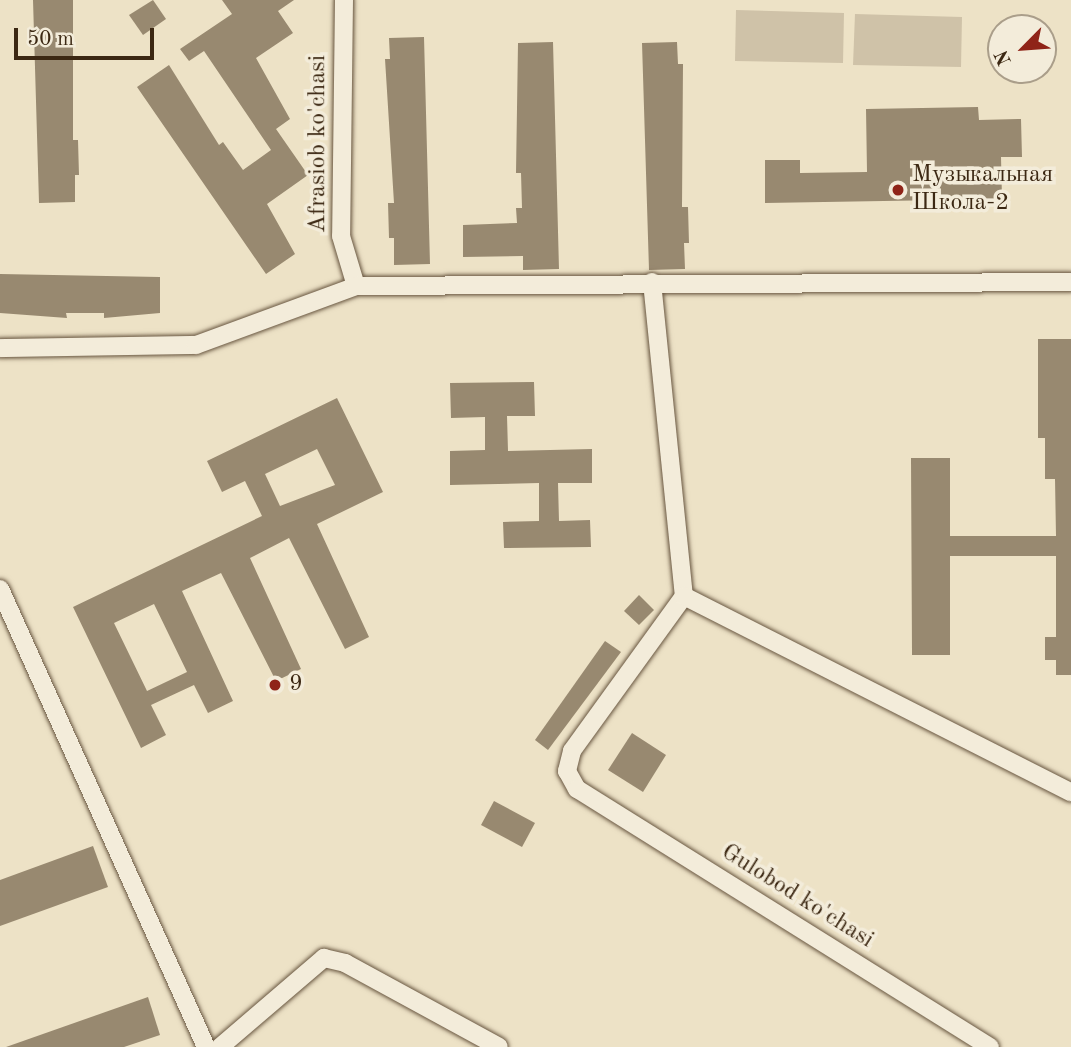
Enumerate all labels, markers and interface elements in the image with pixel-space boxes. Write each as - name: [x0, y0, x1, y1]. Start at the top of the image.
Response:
- scale bar: [18, 14, 158, 58]
- north arrow: [987, 14, 1057, 84]
- text: 50 m: [27, 29, 74, 50]
- text: N: [993, 47, 1016, 68]
- street label: Afrasiob ko'chasi: [305, 55, 333, 233]
- place label: Музыкальная Школа-2: [912, 162, 1053, 218]
- marker: Музыкальная Школа-2: [890, 182, 906, 198]
- place label: 9: [289, 671, 303, 699]
- marker: 9: [267, 677, 283, 693]
- street label: Gulobod ko'chasi: [715, 839, 879, 955]

